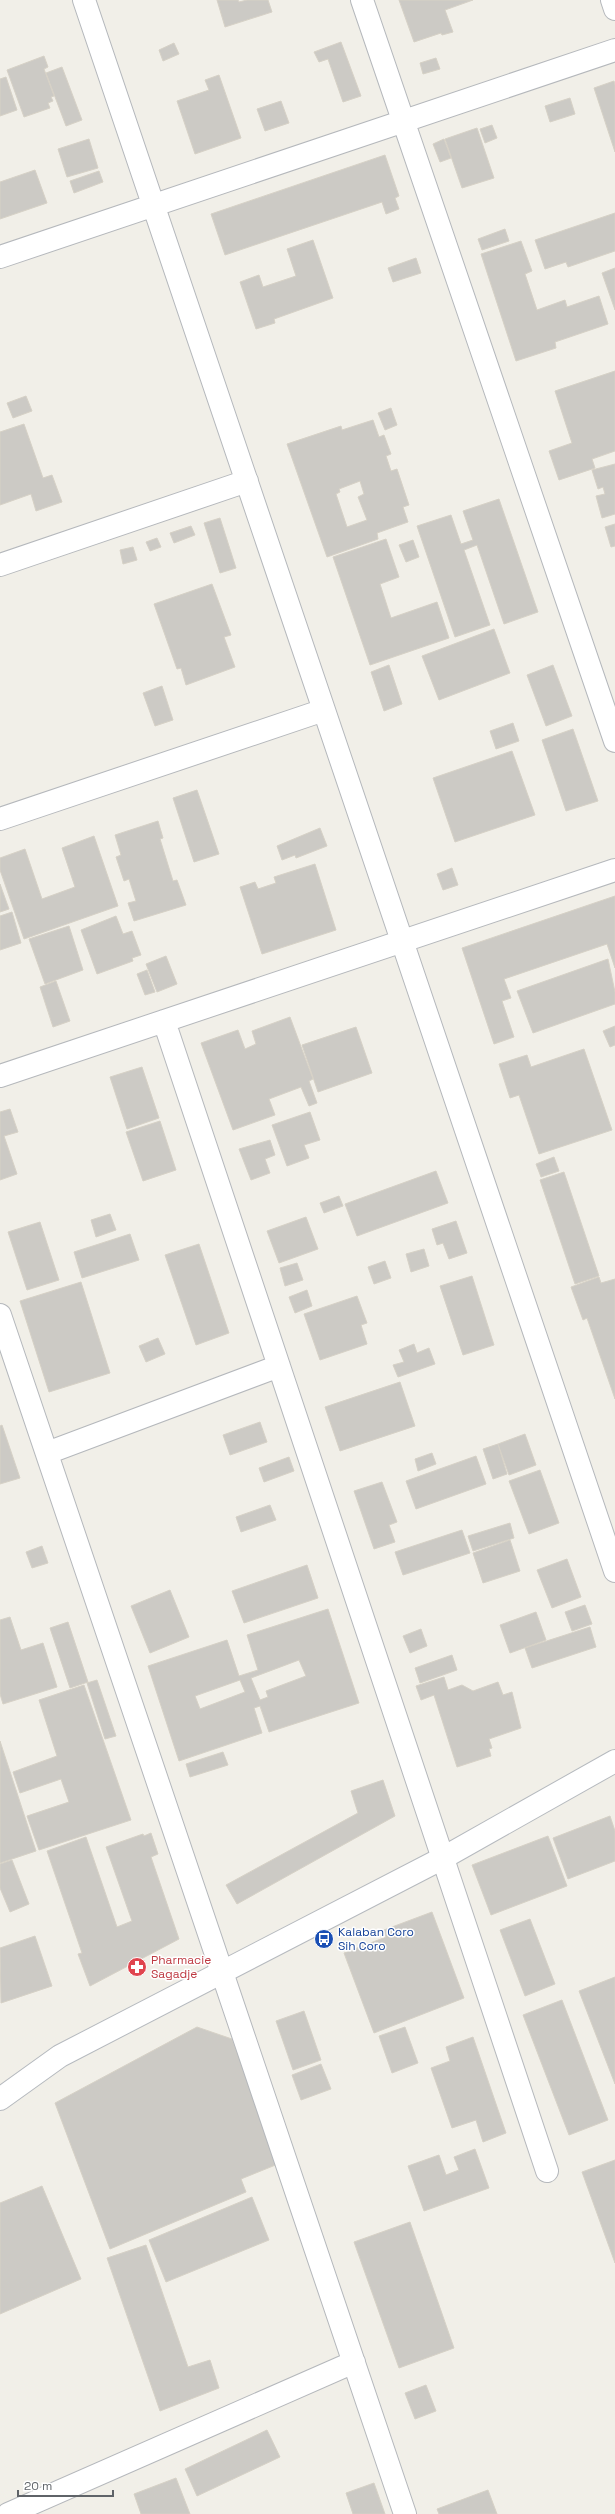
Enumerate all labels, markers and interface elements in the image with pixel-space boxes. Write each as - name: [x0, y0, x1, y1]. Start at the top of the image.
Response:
- place label: Kalaban Coro Sih Coro: [338, 1924, 414, 1954]
- bus stop icon: Kalaban Coro Sih Coro: [313, 1928, 335, 1950]
- place label: Pharmacie Sagadje: [151, 1952, 211, 1982]
- pharmacy icon: Pharmacie Sagadje: [126, 1956, 148, 1978]
- scale bar: [18, 2472, 113, 2498]
- text: 20 m: [24, 2478, 52, 2494]

